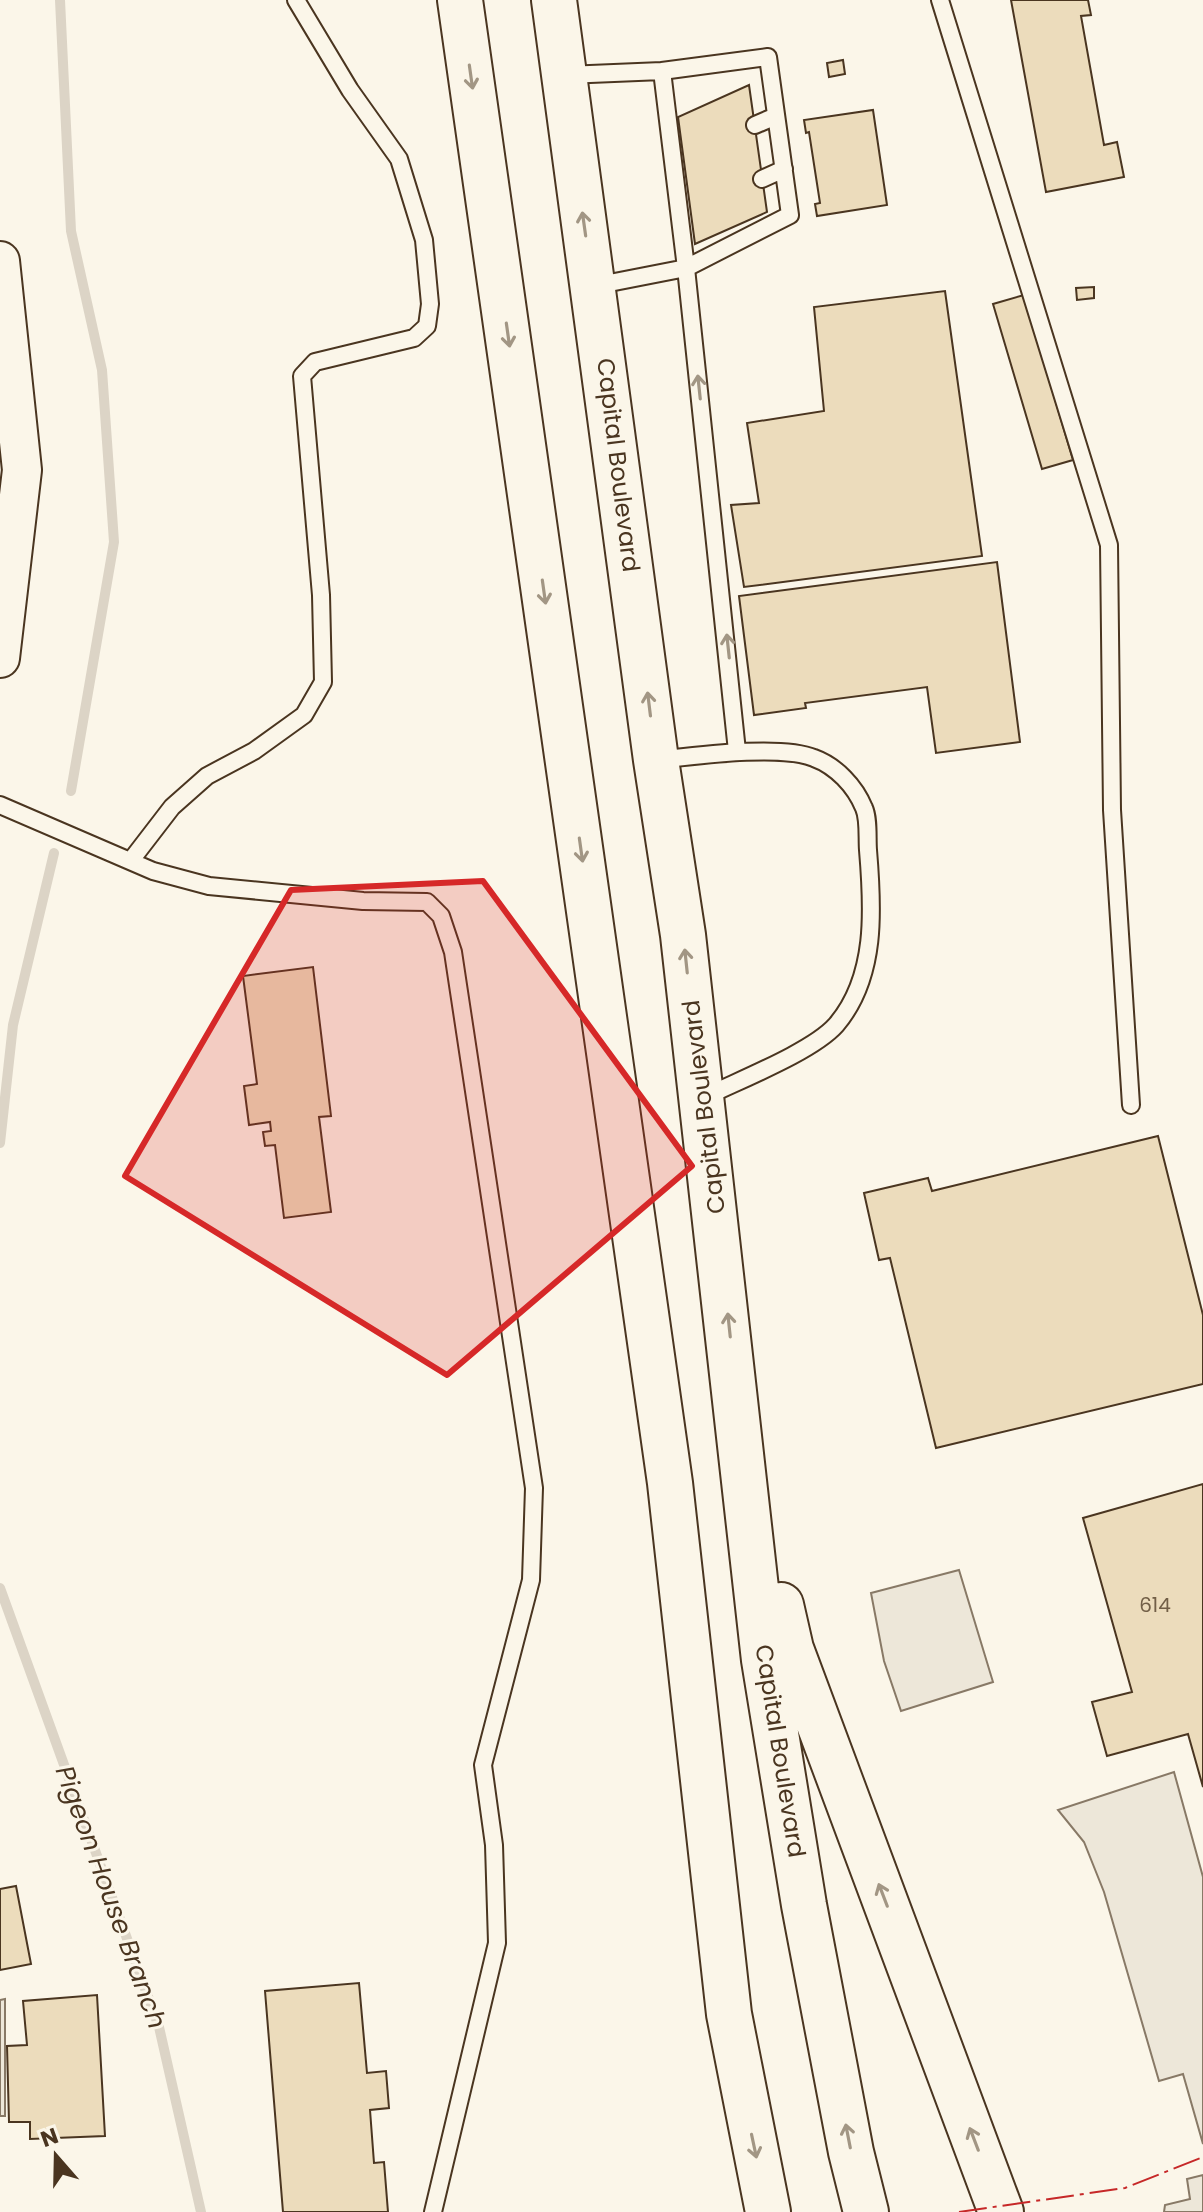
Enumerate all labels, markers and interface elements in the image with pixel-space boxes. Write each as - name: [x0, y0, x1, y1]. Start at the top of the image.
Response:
- one-way arrow: [464, 64, 479, 89]
- one-way arrow: [576, 212, 591, 237]
- one-way arrow: [501, 322, 516, 347]
- street label: Capital Boulevard: [589, 356, 648, 574]
- one-way arrow: [691, 375, 706, 400]
- one-way arrow: [537, 579, 552, 604]
- one-way arrow: [720, 633, 735, 660]
- one-way arrow: [641, 692, 656, 717]
- one-way arrow: [574, 836, 589, 862]
- one-way arrow: [679, 948, 694, 975]
- street label: Capital Boulevard: [674, 998, 733, 1216]
- one-way arrow: [721, 1313, 736, 1339]
- house number: 614: [1139, 1591, 1171, 1619]
- street label: Capital Boulevard: [747, 1642, 814, 1860]
- water label: Pigeon House Branch: [47, 1761, 175, 2033]
- one-way arrow: [875, 1884, 889, 1908]
- north arrow: [16, 2116, 96, 2196]
- text: N: [36, 2120, 62, 2155]
- one-way arrow: [839, 2124, 854, 2150]
- one-way arrow: [966, 2127, 980, 2152]
- one-way arrow: [747, 2133, 762, 2158]

